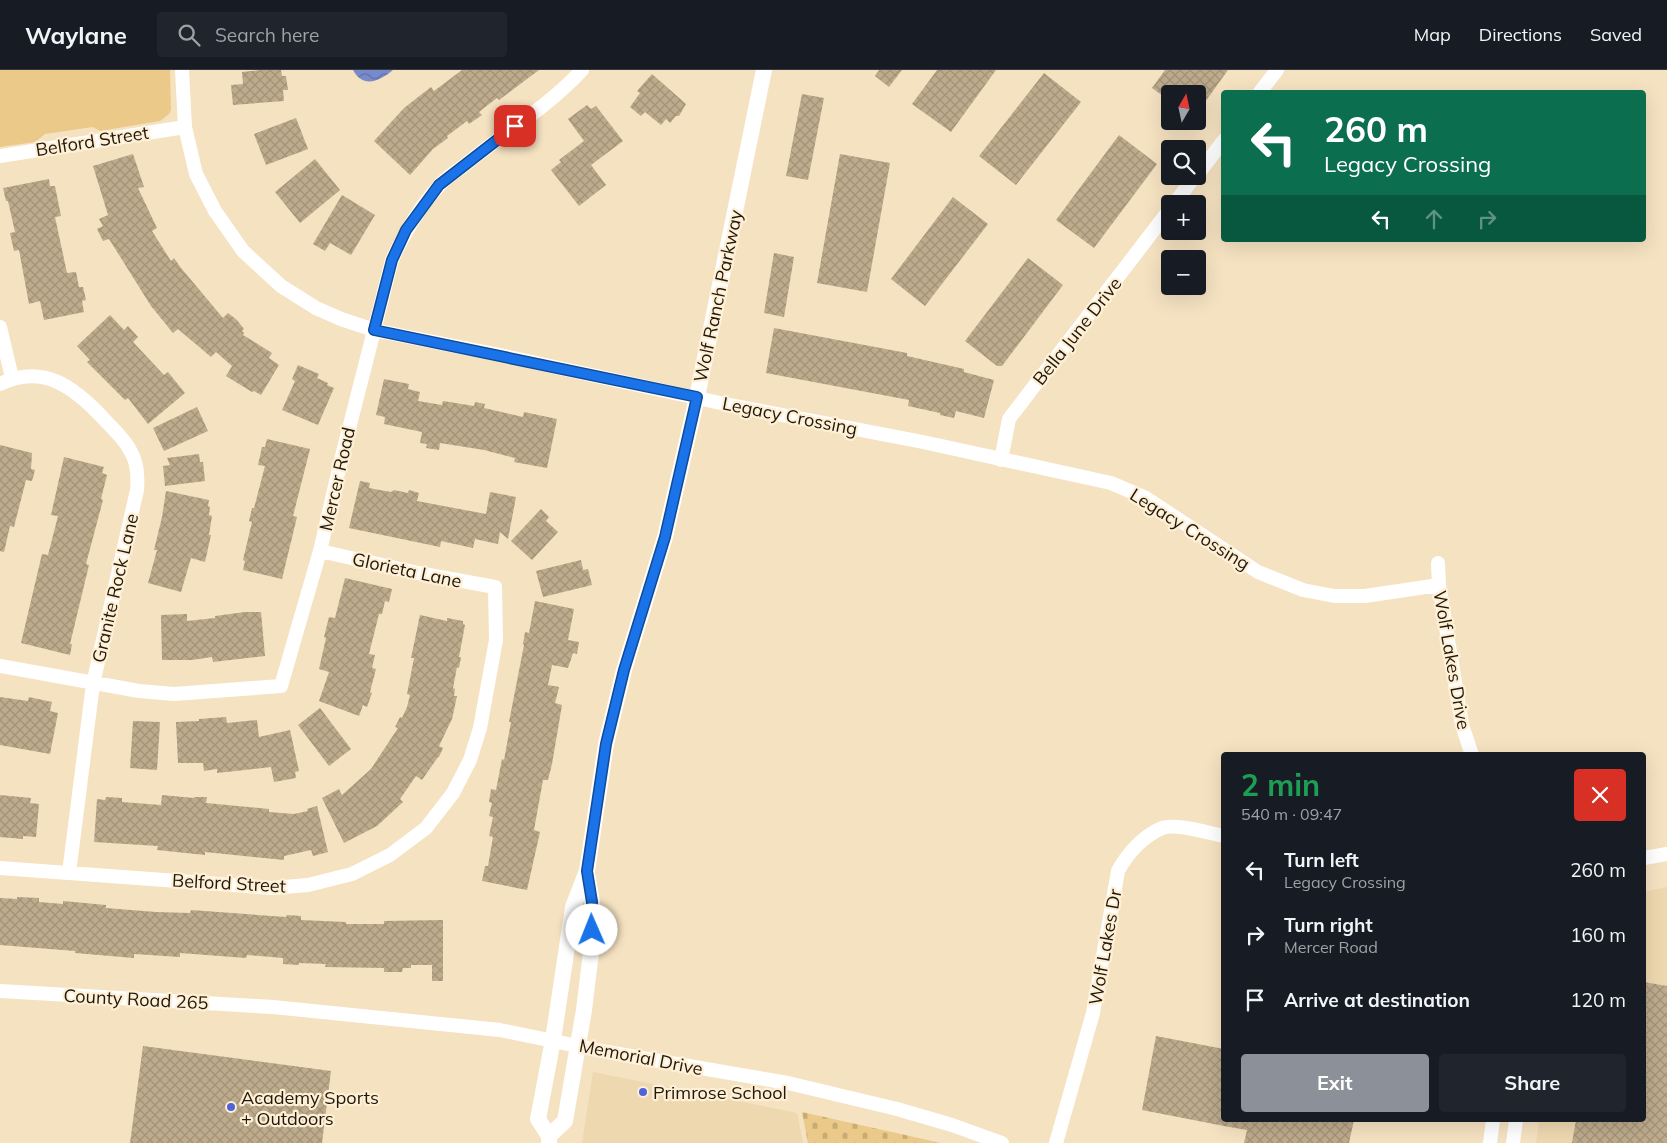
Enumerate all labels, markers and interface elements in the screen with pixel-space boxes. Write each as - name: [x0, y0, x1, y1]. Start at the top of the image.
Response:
- search box: [157, 12, 507, 57]
- text: Waylane: [25, 20, 127, 50]
- icon: search: [175, 21, 203, 49]
- text: Search here: [215, 23, 319, 47]
- text: Map: [1414, 23, 1451, 46]
- text: Directions: [1479, 23, 1562, 46]
- text: Saved: [1590, 23, 1642, 46]
- north arrow: [1161, 85, 1206, 130]
- map controls: [1161, 85, 1206, 295]
- pin: [494, 105, 536, 147]
- text: 260 m: [1324, 107, 1428, 151]
- icon: left: [1241, 110, 1306, 175]
- icon: arrive: [501, 112, 529, 140]
- street label: Belford Street: [34, 121, 150, 161]
- button: search: [1161, 140, 1206, 185]
- text: Legacy Crossing: [1324, 150, 1491, 178]
- button: +: [1161, 195, 1206, 240]
- icon: left: [1367, 205, 1395, 233]
- icon: ahead: [1420, 205, 1448, 233]
- icon: right: [1473, 205, 1501, 233]
- street label: Wolf Ranch Parkway: [689, 207, 748, 384]
- button: −: [1161, 250, 1206, 295]
- street label: Bella June Drive: [1028, 272, 1126, 390]
- street label: Legacy Crossing: [721, 392, 859, 440]
- street label: Mercer Road: [314, 425, 360, 533]
- street label: Legacy Crossing: [1126, 483, 1254, 575]
- street label: Granite Rock Lane: [87, 511, 143, 665]
- street label: Glorieta Lane: [350, 547, 464, 593]
- street label: Wolf Lakes Drive: [1428, 589, 1476, 731]
- text: 2 min: [1241, 766, 1320, 804]
- button: close: [1574, 769, 1626, 821]
- text: 540 m · 09:47: [1241, 804, 1342, 824]
- text: Turn left: [1284, 848, 1359, 872]
- icon: left: [1241, 856, 1269, 884]
- text: 260 m: [1570, 858, 1626, 882]
- street label: Belford Street: [171, 869, 287, 897]
- text: Legacy Crossing: [1284, 872, 1406, 892]
- street label: Wolf Lakes Dr: [1083, 887, 1127, 1007]
- position arrow: [565, 903, 617, 955]
- text: Turn right: [1284, 913, 1373, 937]
- icon: right: [1241, 921, 1269, 949]
- text: 160 m: [1570, 923, 1626, 947]
- text: Mercer Road: [1284, 937, 1378, 957]
- street label: County Road 265: [63, 984, 209, 1014]
- icon: arrive: [1241, 986, 1269, 1014]
- text: Arrive at destination: [1284, 988, 1470, 1012]
- text: 120 m: [1570, 988, 1626, 1012]
- street label: Memorial Drive: [577, 1034, 705, 1080]
- button: Exit: [1241, 1054, 1429, 1112]
- button: Share: [1439, 1054, 1626, 1112]
- place label: Primrose School: [653, 1081, 787, 1104]
- place label: Academy Sports + Outdoors: [241, 1086, 379, 1130]
- marker: Primrose School: [637, 1086, 649, 1098]
- marker: Academy Sports + Outdoors: [225, 1101, 237, 1113]

